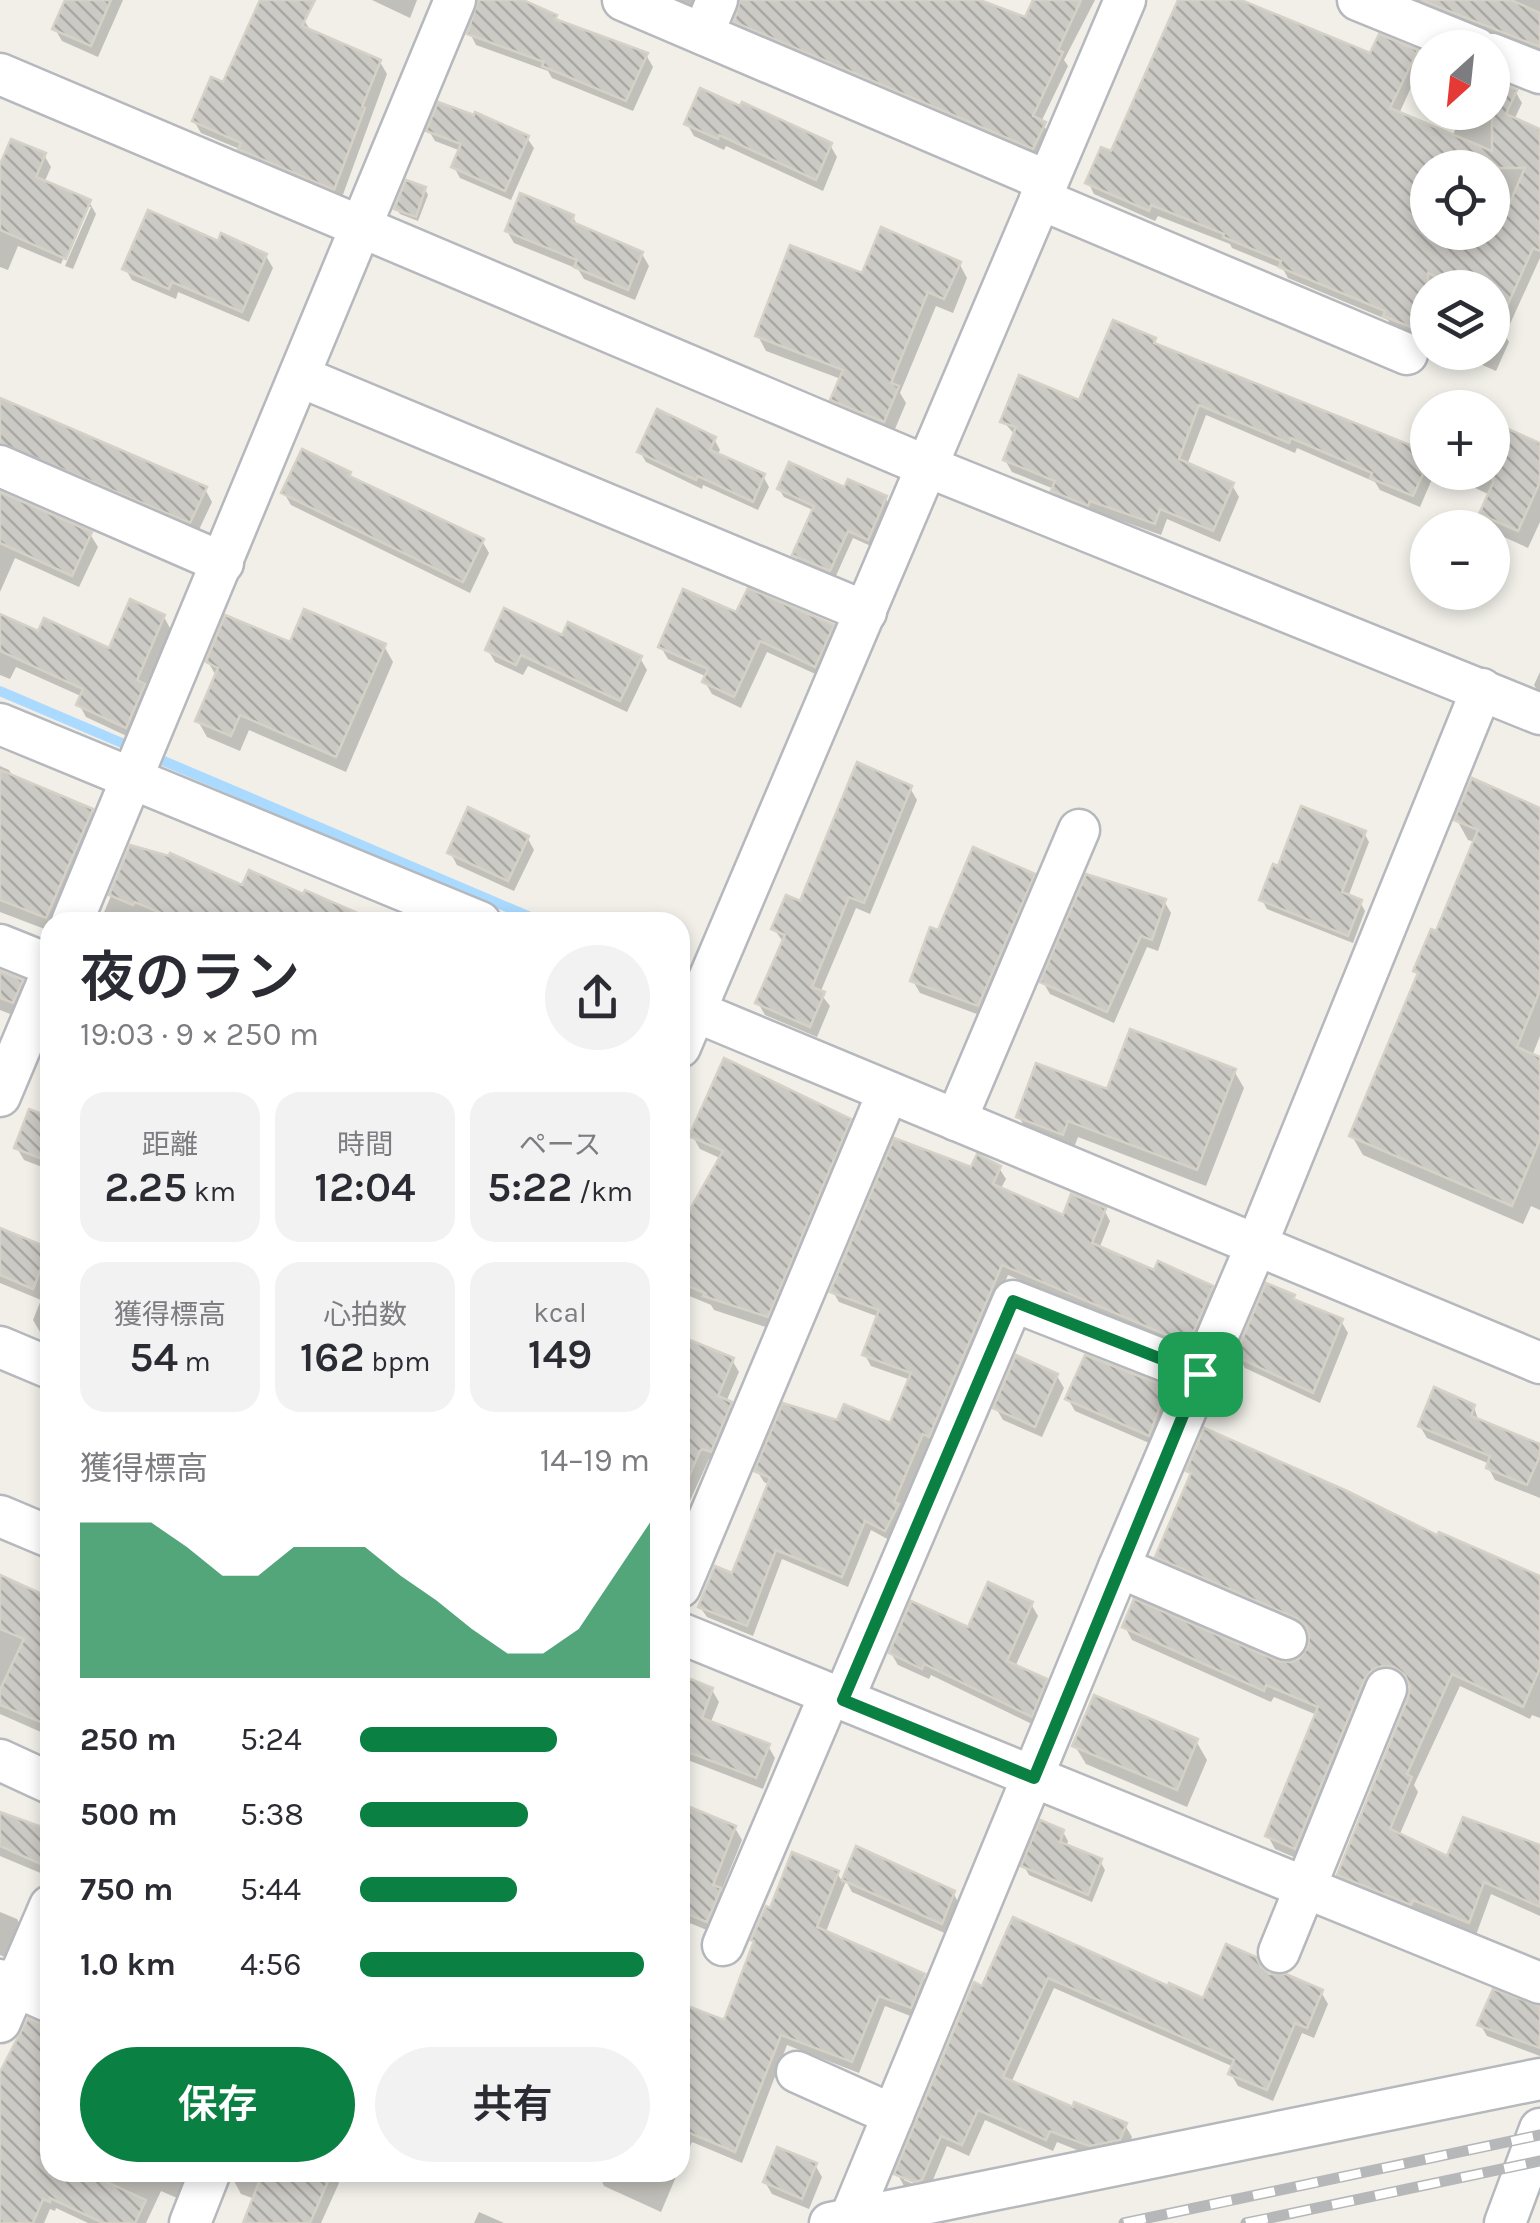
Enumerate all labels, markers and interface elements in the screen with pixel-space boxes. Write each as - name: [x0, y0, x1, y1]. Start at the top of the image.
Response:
- north arrow: [1410, 30, 1510, 130]
- map controls: [1410, 30, 1510, 610]
- button: locate: [1410, 150, 1510, 250]
- button: layers: [1410, 270, 1510, 370]
- button: +: [1410, 390, 1510, 490]
- button: −: [1410, 510, 1510, 610]
- button: share: [545, 945, 650, 1050]
- text: 夜のラン: [80, 946, 300, 1010]
- text: 19:03 · 9 × 250 m: [80, 1016, 319, 1053]
- text: 距離: [142, 1128, 198, 1161]
- text: 時間: [337, 1128, 393, 1161]
- text: ペース: [519, 1128, 601, 1161]
- text: 2.25: [104, 1162, 187, 1212]
- text: 12:04: [314, 1162, 416, 1212]
- text: 5:22: [487, 1162, 572, 1212]
- text: km: [187, 1175, 236, 1208]
- text: /km: [572, 1175, 633, 1208]
- text: kcal: [533, 1296, 587, 1329]
- text: 獲得標高: [114, 1298, 226, 1331]
- text: 心拍数: [323, 1298, 407, 1331]
- text: 149: [528, 1329, 592, 1379]
- text: 54: [129, 1332, 178, 1382]
- text: 162: [300, 1332, 365, 1382]
- pin: [1158, 1332, 1243, 1417]
- text: m: [178, 1345, 211, 1378]
- text: bpm: [365, 1345, 430, 1378]
- icon: arrive: [1173, 1347, 1228, 1402]
- text: 14–19 m: [540, 1442, 650, 1479]
- text: 獲得標高: [80, 1450, 208, 1487]
- text: 250 m: [80, 1721, 177, 1758]
- text: 5:24: [240, 1721, 302, 1758]
- text: 500 m: [80, 1796, 178, 1833]
- text: 5:38: [240, 1796, 304, 1833]
- text: 750 m: [80, 1871, 173, 1908]
- text: 5:44: [240, 1871, 301, 1908]
- text: 1.0 km: [80, 1946, 176, 1983]
- text: 4:56: [240, 1946, 302, 1983]
- button: 保存: [80, 2047, 355, 2162]
- button: 共有: [375, 2047, 650, 2162]

